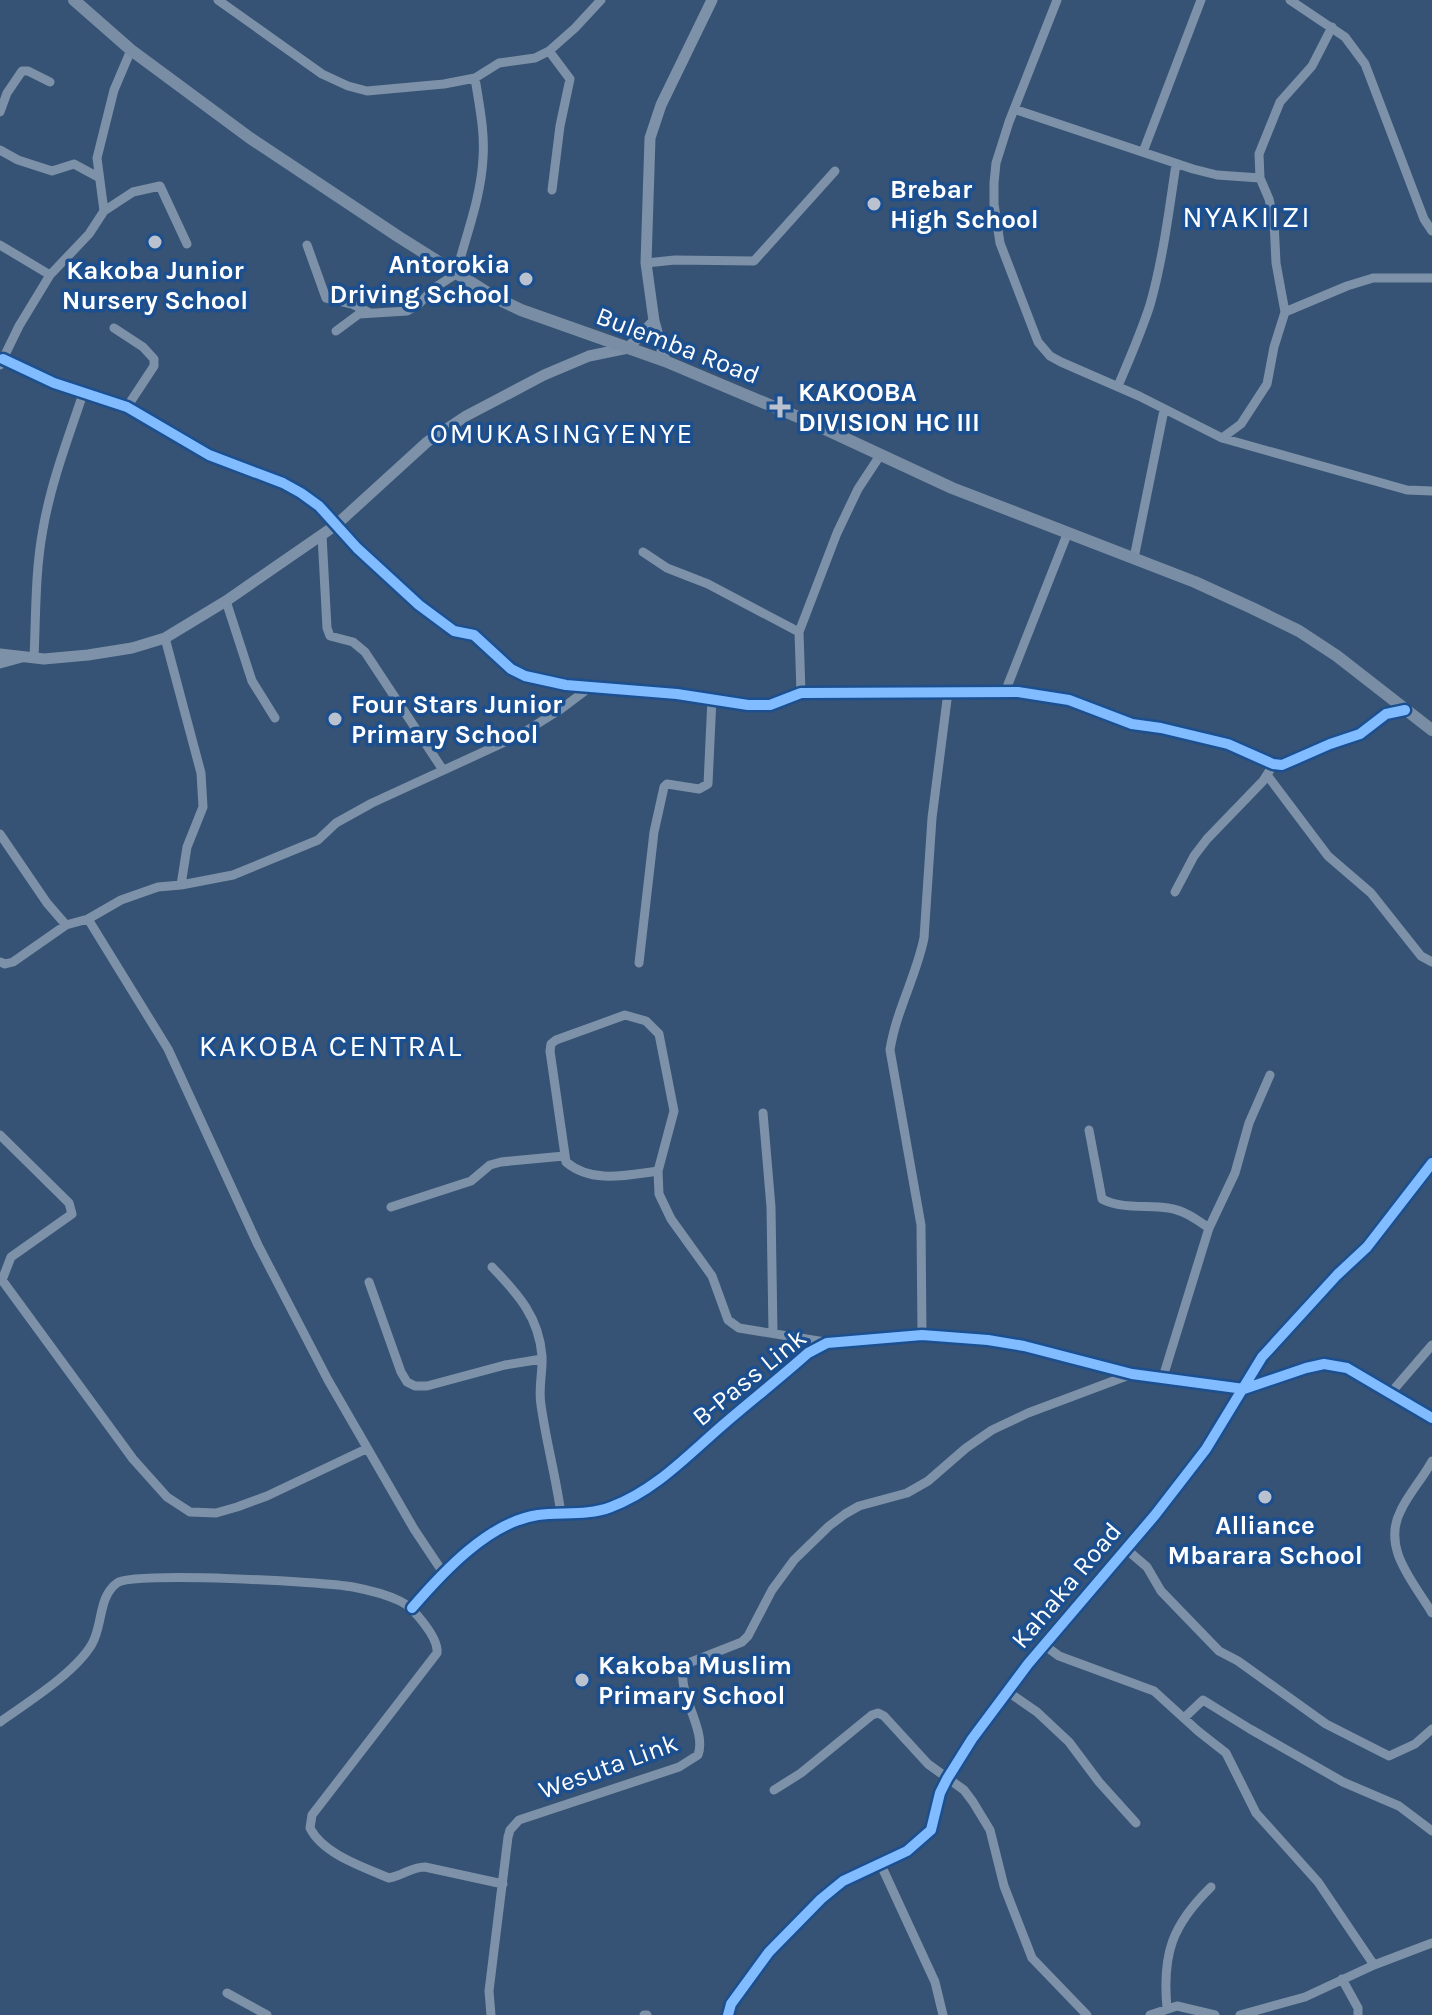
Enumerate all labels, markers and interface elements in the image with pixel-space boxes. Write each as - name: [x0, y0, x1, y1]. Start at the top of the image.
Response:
- place label: Brebar High School: [890, 174, 1039, 235]
- marker: Brebar High School: [865, 195, 883, 213]
- district label: NYAKIIZI: [1182, 199, 1312, 235]
- marker: Kakoba Junior Nursery School: [146, 233, 164, 251]
- place label: Antorokia Driving School: [330, 249, 510, 310]
- place label: Kakoba Junior Nursery School: [62, 255, 248, 316]
- marker: Antorokia Driving School: [517, 270, 535, 288]
- street label: Bulemba Road: [592, 300, 764, 391]
- place label: KAKOOBA DIVISION HC III: [798, 377, 980, 438]
- marker: KAKOOBA DIVISION HC III: [769, 396, 791, 418]
- district label: OMUKASINGYENYE: [430, 417, 694, 450]
- place label: Four Stars Junior Primary School: [351, 689, 563, 750]
- marker: Four Stars Junior Primary School: [326, 710, 344, 728]
- district label: KAKOBA CENTRAL: [199, 1028, 463, 1064]
- street label: B-Pass Link: [686, 1322, 813, 1433]
- marker: Alliance Mbarara School: [1256, 1488, 1274, 1506]
- place label: Alliance Mbarara School: [1167, 1510, 1363, 1571]
- street label: Kahaka Road: [1005, 1516, 1128, 1655]
- place label: Kakoba Muslim Primary School: [598, 1650, 792, 1711]
- marker: Kakoba Muslim Primary School: [573, 1671, 591, 1689]
- street label: Wesuta Link: [534, 1727, 682, 1806]

